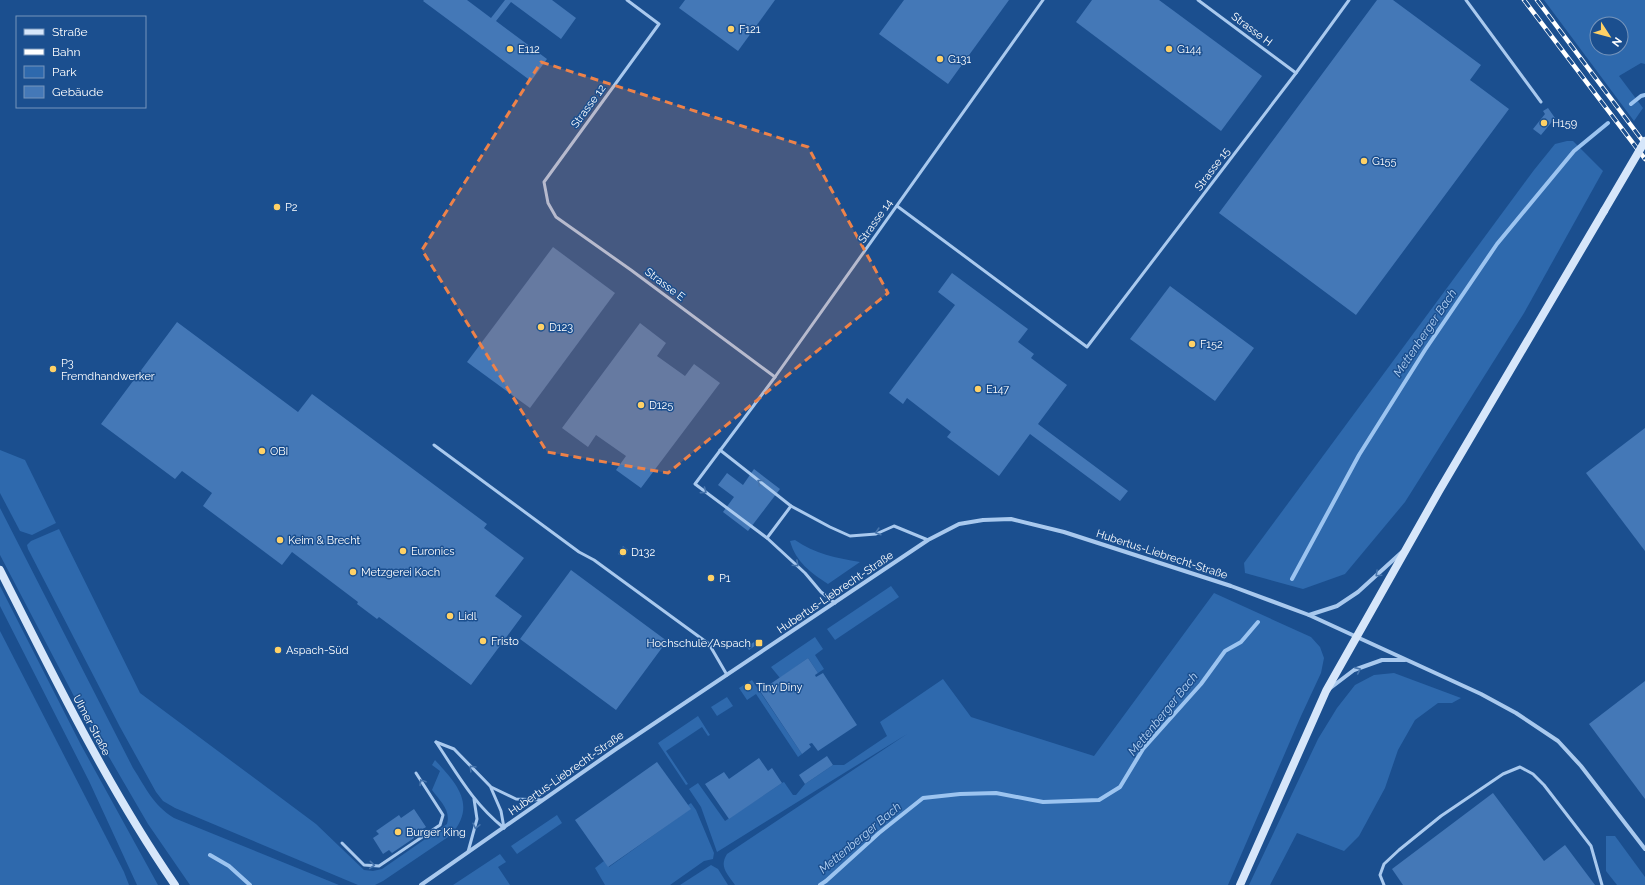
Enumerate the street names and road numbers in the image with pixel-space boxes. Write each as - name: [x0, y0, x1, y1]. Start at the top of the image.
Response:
- street label: Strasse H: [1229, 10, 1275, 49]
- street label: Strasse 12: [568, 82, 609, 131]
- street label: Strasse 15: [1192, 145, 1233, 193]
- street label: Strasse 14: [856, 197, 895, 246]
- street label: Strasse E: [642, 265, 687, 304]
- street label: Hubertus-Liebrecht-Straße: [1094, 527, 1230, 582]
- street label: Hubertus-Liebrecht-Straße: [775, 548, 896, 636]
- street label: Ulmer Straße: [70, 693, 113, 758]
- street label: Hubertus-Liebrecht-Straße: [506, 728, 627, 818]

